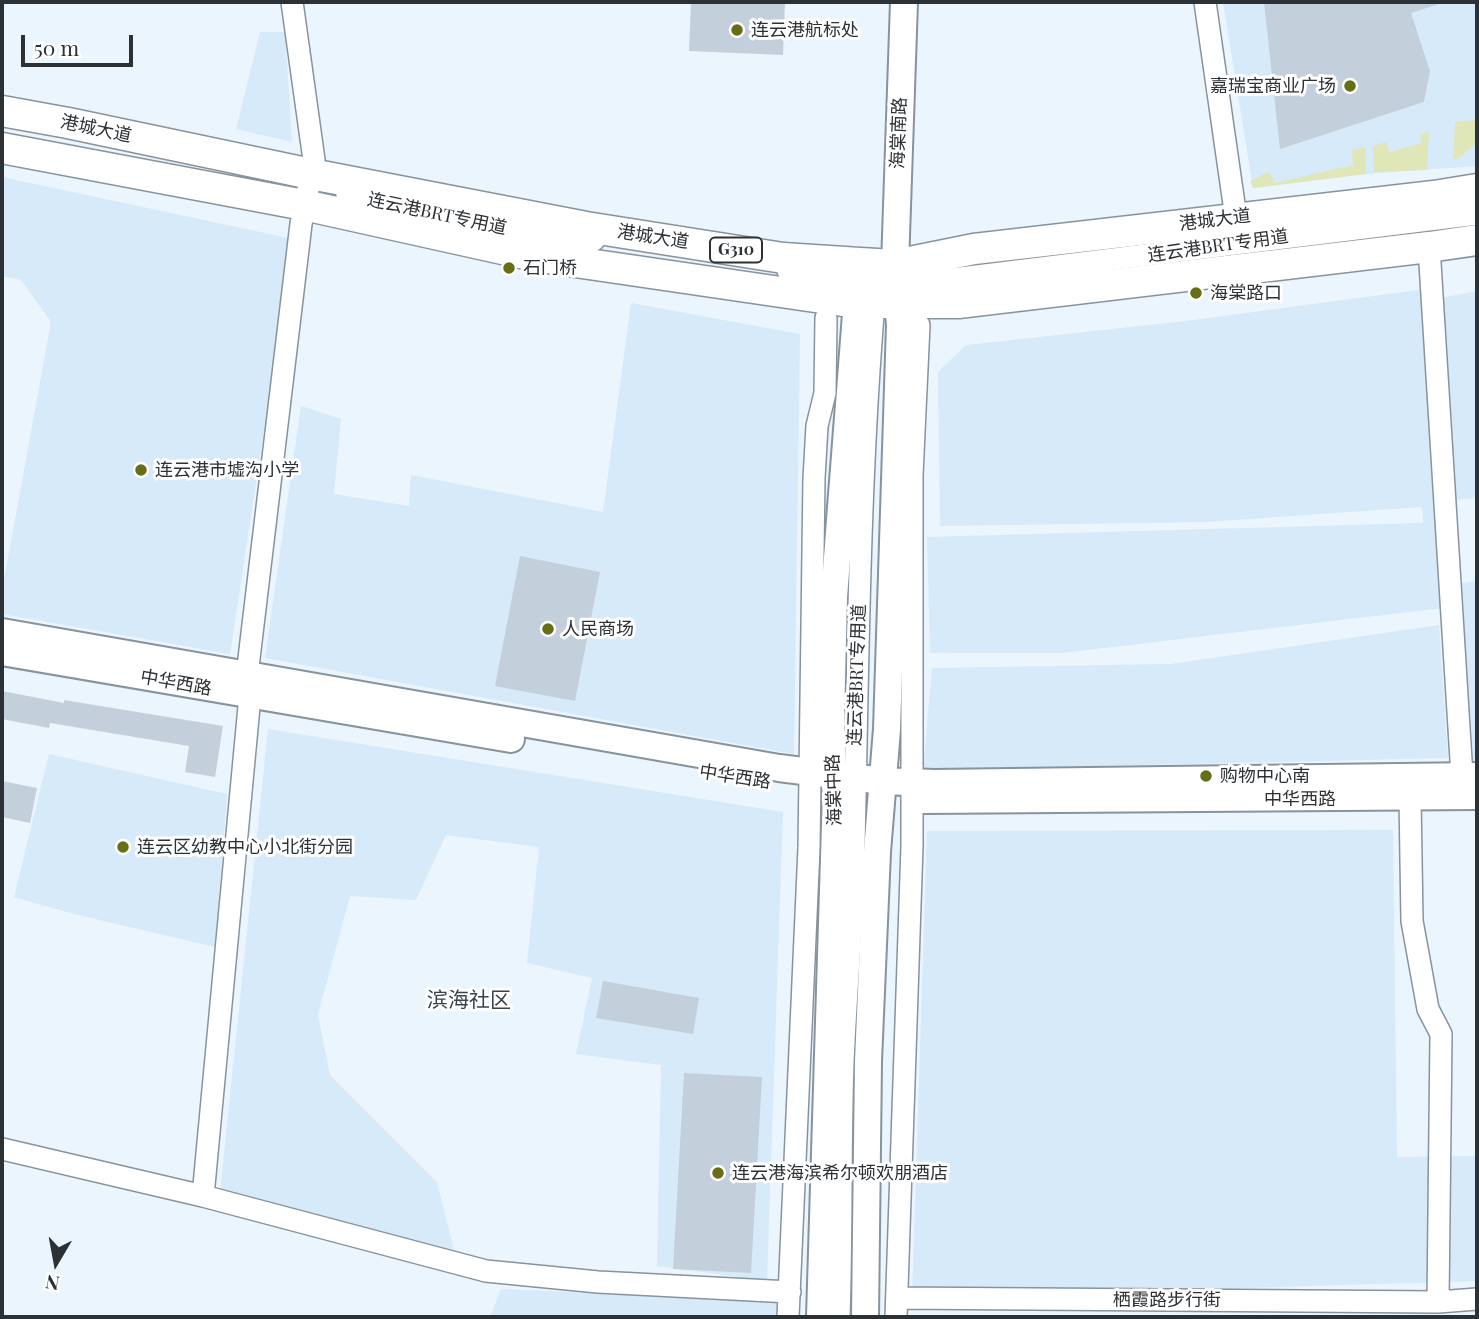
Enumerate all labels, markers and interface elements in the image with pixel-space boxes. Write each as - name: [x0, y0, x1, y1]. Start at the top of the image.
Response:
- place label: 连云港航标处: [751, 19, 859, 41]
- scale bar: [24, 21, 136, 65]
- marker: 连云港航标处: [729, 22, 745, 38]
- text: 50 m: [34, 33, 79, 61]
- place label: 嘉瑞宝商业广场: [1210, 75, 1336, 97]
- marker: 嘉瑞宝商业广场: [1342, 78, 1358, 94]
- street label: 海棠南路: [887, 97, 911, 169]
- street label: 港城大道: [59, 111, 133, 147]
- street label: 连云港BRT专用道: [365, 189, 509, 239]
- street label: 港城大道: [1178, 205, 1252, 235]
- street label: 港城大道: [616, 221, 690, 253]
- street label: 连云港BRT专用道: [1146, 225, 1290, 267]
- road number: G310: [710, 238, 762, 262]
- place label: 石门桥: [523, 257, 577, 279]
- marker: 石门桥: [501, 260, 517, 276]
- place label: 海棠路口: [1210, 282, 1282, 304]
- marker: 海棠路口: [1188, 285, 1204, 301]
- place label: 连云港市墟沟小学: [155, 459, 299, 481]
- marker: 连云港市墟沟小学: [133, 462, 149, 478]
- street label: 连云港BRT专用道: [844, 604, 870, 746]
- place label: 人民商场: [562, 618, 634, 640]
- marker: 人民商场: [540, 621, 556, 637]
- street label: 中华西路: [139, 666, 213, 700]
- street label: 海棠中路: [822, 754, 846, 826]
- street label: 中华西路: [698, 761, 772, 793]
- place label: 购物中心南: [1220, 765, 1310, 787]
- marker: 购物中心南: [1198, 768, 1214, 784]
- street label: 中华西路: [1264, 788, 1336, 810]
- place label: 连云区幼教中心小北街分园: [137, 836, 353, 858]
- marker: 连云区幼教中心小北街分园: [115, 839, 131, 855]
- district label: 滨海社区: [427, 987, 511, 1013]
- place label: 连云港海滨希尔顿欢朋酒店: [732, 1162, 948, 1184]
- marker: 连云港海滨希尔顿欢朋酒店: [710, 1165, 726, 1181]
- north arrow: [21, 1228, 91, 1298]
- text: N: [43, 1270, 61, 1298]
- street label: 栖霞路步行街: [1113, 1289, 1221, 1311]

